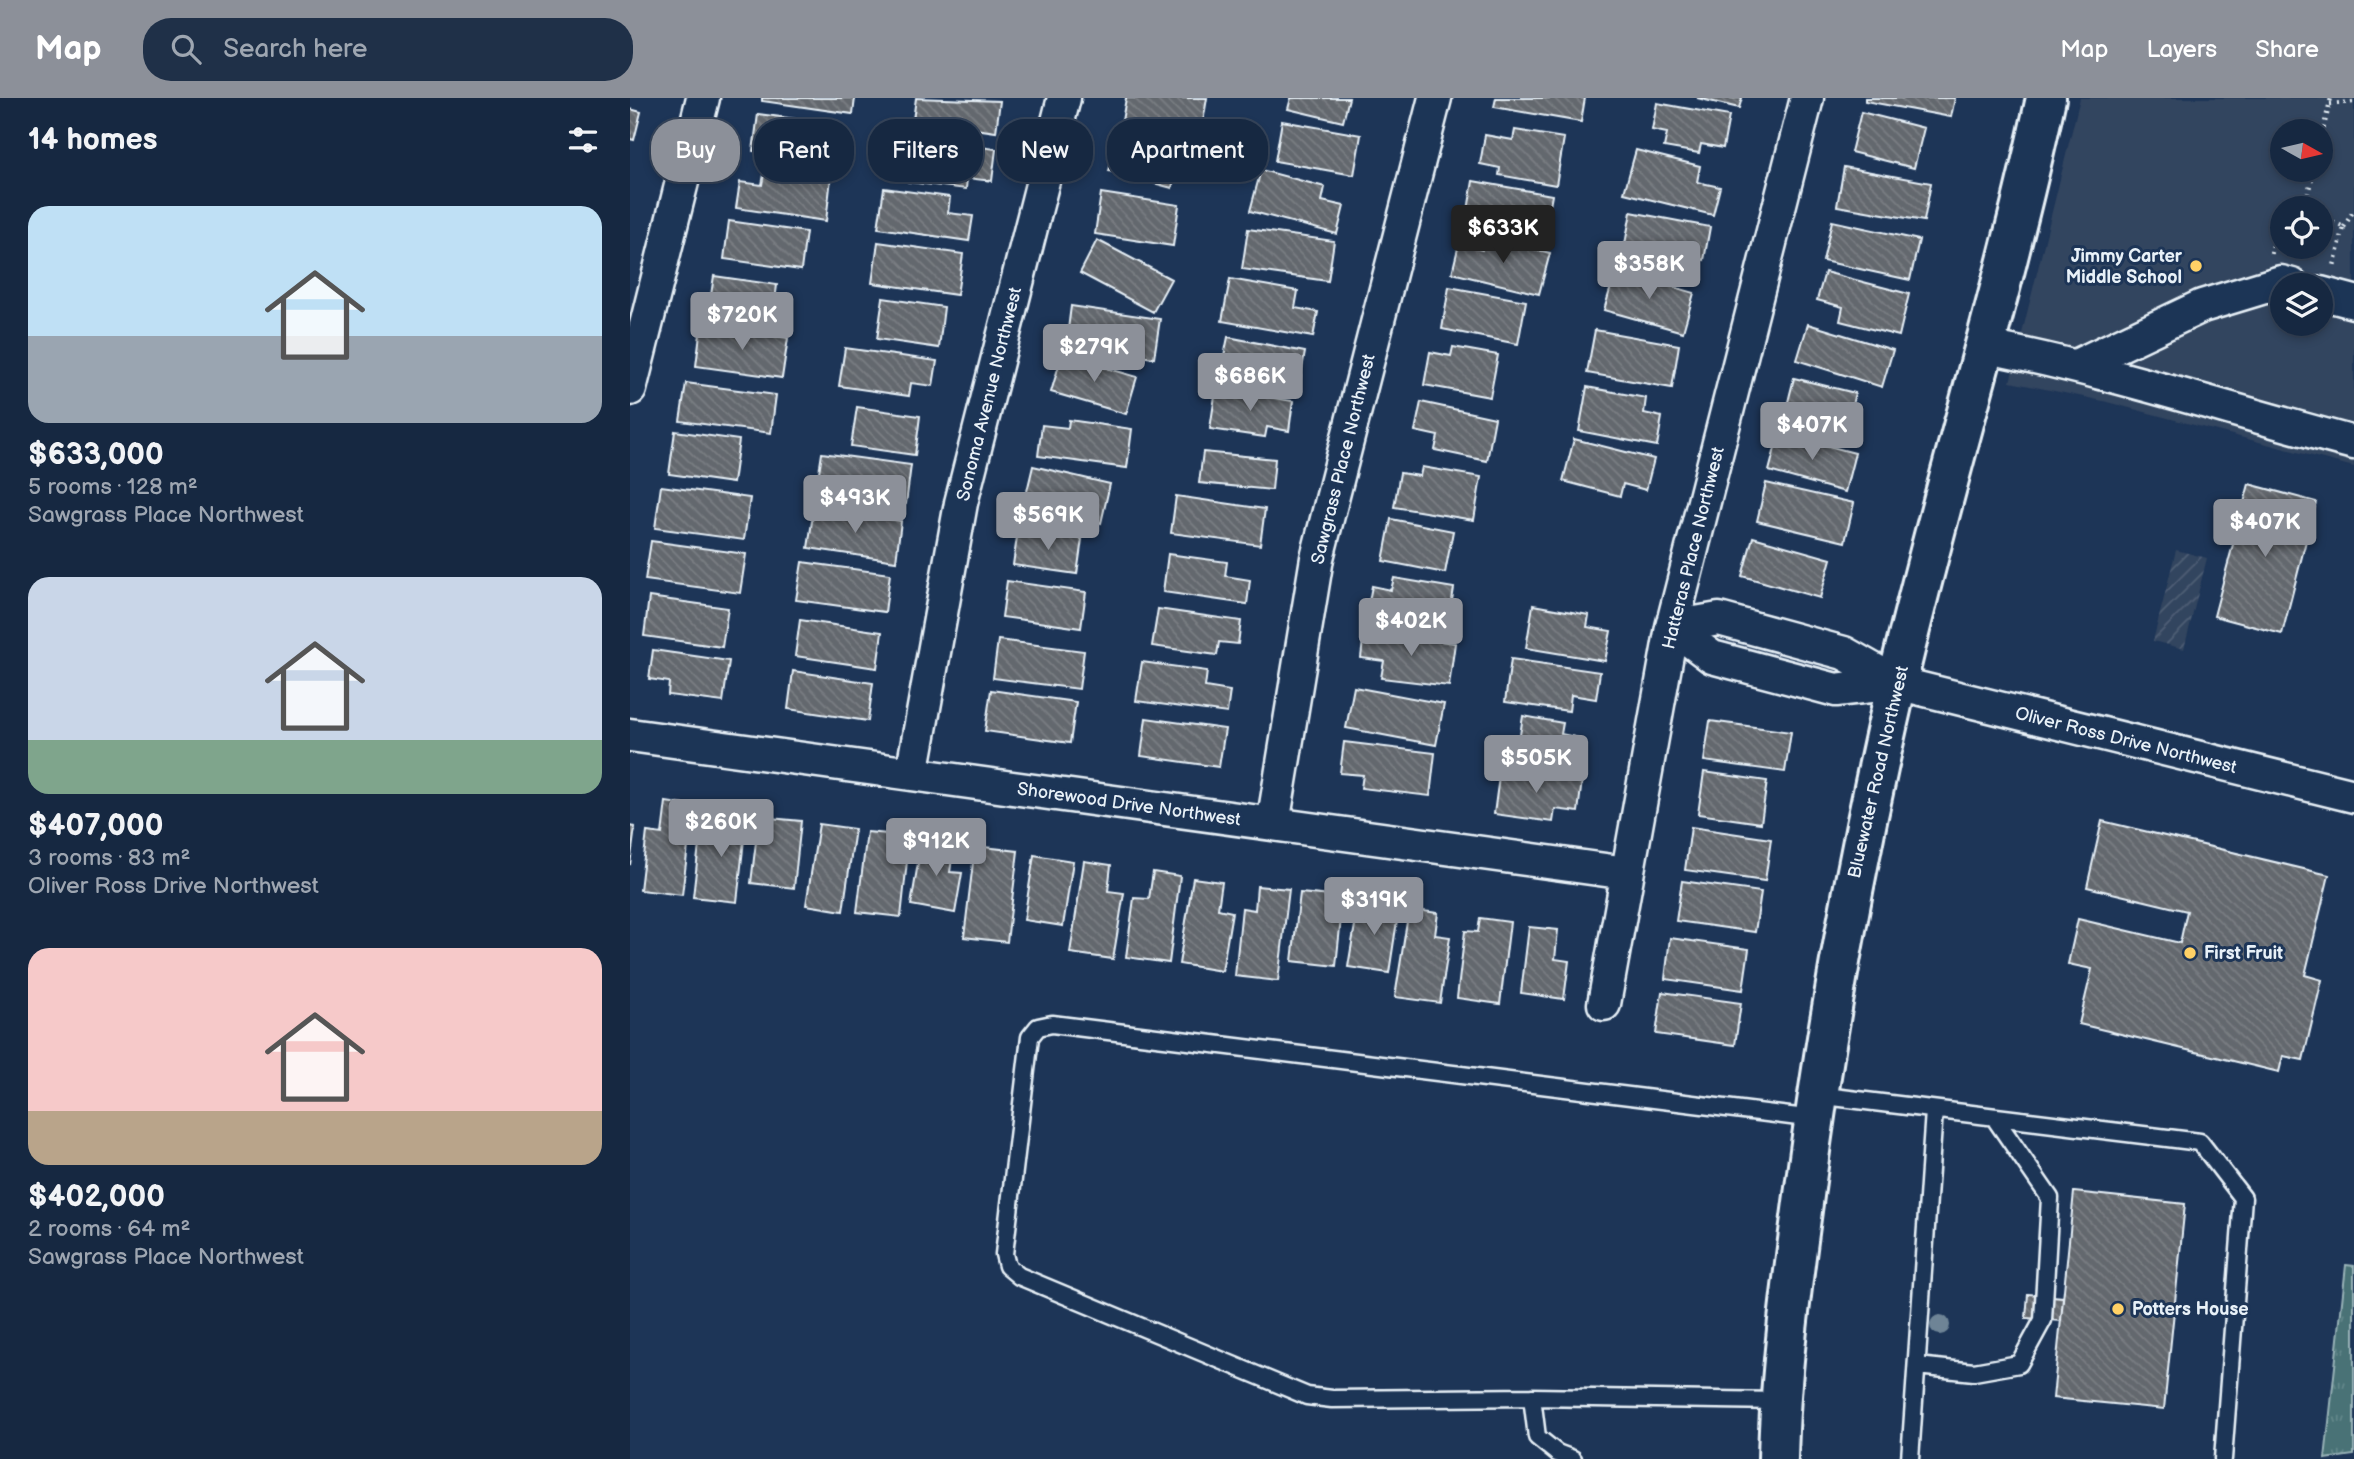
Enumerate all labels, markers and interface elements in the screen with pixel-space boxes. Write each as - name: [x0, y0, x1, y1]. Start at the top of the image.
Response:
- search box: [143, 18, 633, 81]
- text: Map: [35, 29, 101, 69]
- icon: search: [167, 30, 205, 68]
- text: Search here: [223, 34, 367, 65]
- text: Map: [2060, 35, 2108, 64]
- text: Layers: [2146, 35, 2217, 64]
- text: Share: [2255, 35, 2319, 64]
- chip: Buy: [651, 119, 740, 182]
- chip: Rent: [754, 119, 854, 182]
- chip: Filters: [868, 119, 983, 182]
- chip: New: [997, 119, 1093, 182]
- chip: Apartment: [1107, 119, 1268, 182]
- north arrow: [2270, 119, 2333, 182]
- map controls: [2270, 119, 2333, 336]
- icon: filters: [564, 121, 602, 159]
- text: 14 homes: [28, 122, 157, 158]
- button: locate: [2270, 196, 2333, 259]
- pin: $633K: [1454, 206, 1552, 265]
- text: $633K: [1467, 214, 1539, 242]
- pin: $358K: [1600, 242, 1698, 301]
- place label: Jimmy Carter Middle School: [2066, 246, 2183, 288]
- text: $358K: [1613, 250, 1685, 278]
- icon: home: [252, 252, 378, 378]
- marker: Jimmy Carter Middle School: [2188, 258, 2204, 274]
- button: layers: [2270, 273, 2333, 336]
- street label: Sonoma Avenue Northwest: [953, 285, 1026, 503]
- pin: $720K: [693, 292, 791, 352]
- text: $720K: [706, 301, 778, 329]
- pin: $279K: [1045, 324, 1143, 384]
- text: $279K: [1059, 333, 1129, 361]
- street label: Sawgrass Place Northwest: [1307, 351, 1380, 566]
- pin: $686K: [1201, 354, 1299, 413]
- text: $686K: [1214, 362, 1286, 390]
- pin: $407K: [1763, 402, 1861, 462]
- text: $407K: [1776, 411, 1848, 439]
- text: $633,000: [28, 437, 164, 473]
- street label: Hatteras Place Northwest: [1658, 444, 1729, 652]
- text: 5 rooms · 128 m²: [28, 473, 198, 501]
- pin: $493K: [806, 476, 904, 535]
- text: $493K: [819, 484, 891, 512]
- pin: $569K: [999, 492, 1097, 552]
- pin: $407K: [2216, 500, 2314, 559]
- text: Sawgrass Place Northwest: [28, 501, 304, 529]
- text: $569K: [1012, 501, 1084, 529]
- text: $407K: [2229, 508, 2301, 536]
- pin: $402K: [1362, 598, 1460, 658]
- text: $402K: [1375, 607, 1447, 635]
- icon: home: [252, 623, 378, 749]
- street label: Bluewater Road Northwest: [1844, 663, 1913, 880]
- street label: Oliver Ross Drive Northwest: [2013, 703, 2239, 778]
- pin: $505K: [1487, 736, 1585, 795]
- text: $505K: [1500, 744, 1572, 772]
- street label: Shorewood Drive Northwest: [1016, 778, 1242, 831]
- pin: $260K: [672, 800, 770, 859]
- text: $407,000: [28, 808, 163, 844]
- text: $260K: [685, 808, 757, 836]
- pin: $912K: [887, 818, 985, 878]
- text: $912K: [902, 827, 970, 855]
- text: 3 rooms · 83 m²: [28, 844, 190, 872]
- text: Oliver Ross Drive Northwest: [28, 872, 319, 900]
- pin: $319K: [1325, 878, 1423, 937]
- text: $319K: [1340, 886, 1408, 914]
- place label: First Fruit: [2204, 943, 2283, 964]
- marker: First Fruit: [2182, 945, 2198, 961]
- icon: home: [252, 994, 378, 1120]
- text: $402,000: [28, 1179, 165, 1215]
- text: 2 rooms · 64 m²: [28, 1215, 190, 1243]
- text: Sawgrass Place Northwest: [28, 1243, 304, 1271]
- place label: Potters House: [2132, 1299, 2249, 1320]
- marker: Potters House: [2110, 1301, 2126, 1317]

